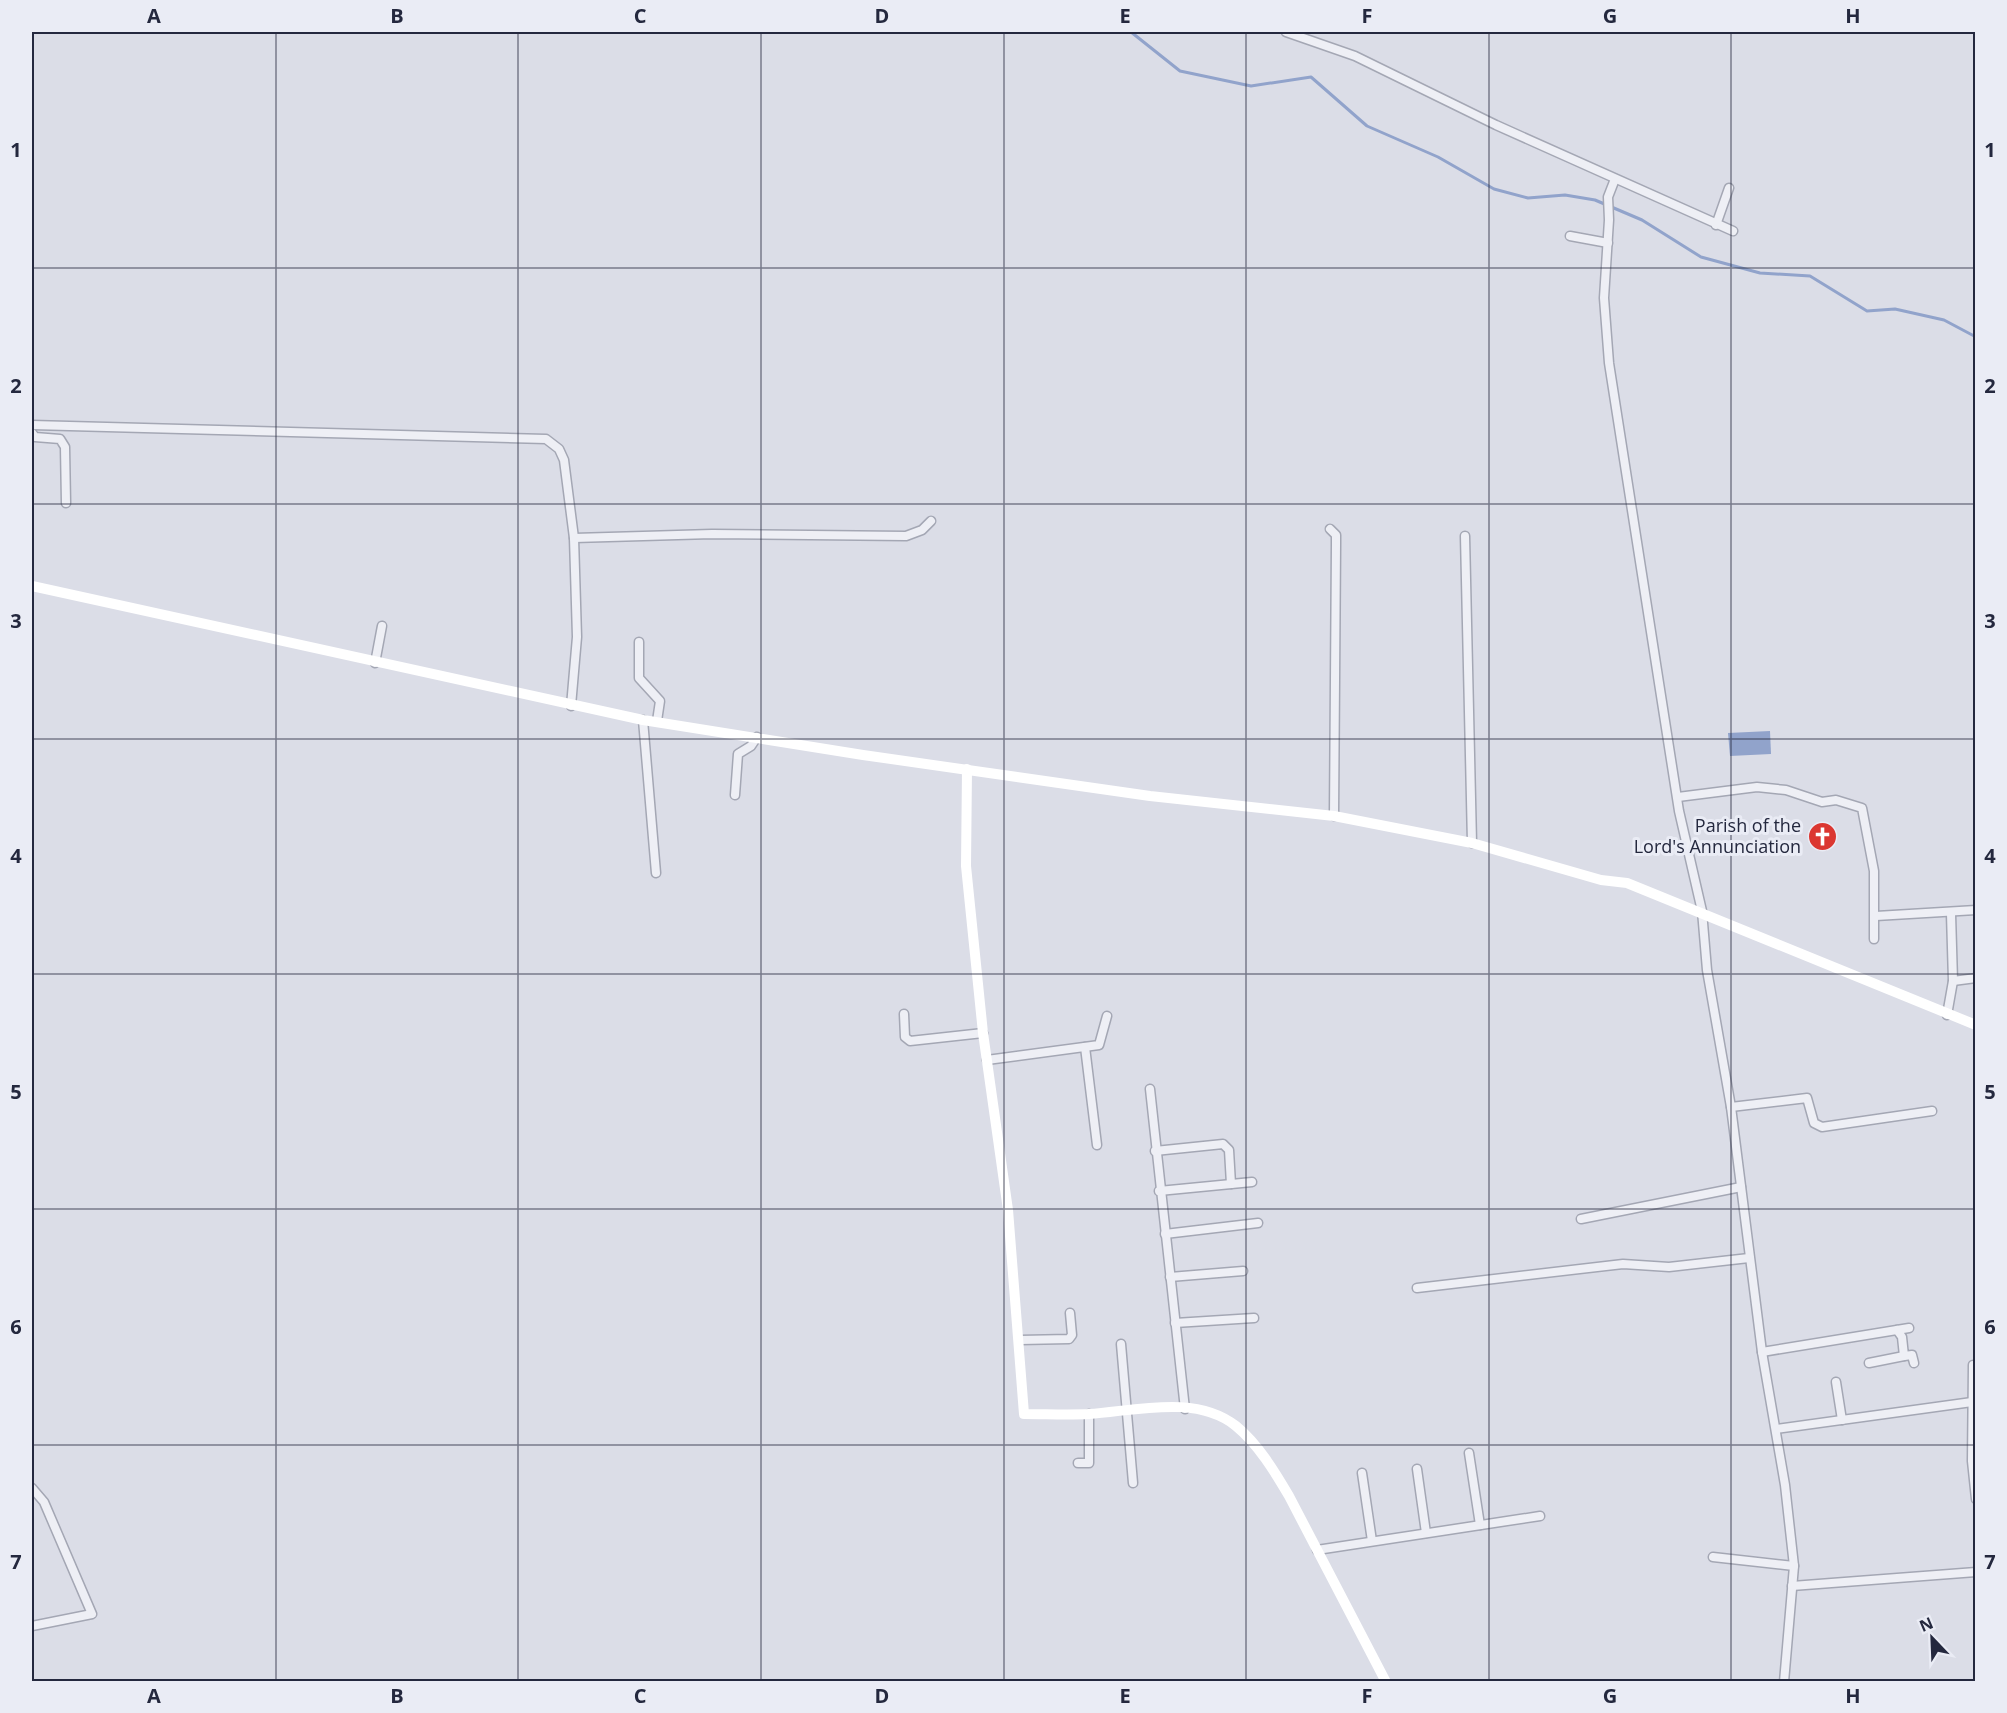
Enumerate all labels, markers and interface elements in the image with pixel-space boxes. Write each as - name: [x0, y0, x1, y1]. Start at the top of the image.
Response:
- text: A: [147, 2, 161, 29]
- text: B: [390, 2, 404, 29]
- text: C: [634, 2, 647, 29]
- text: D: [875, 2, 889, 29]
- text: E: [1119, 2, 1131, 29]
- text: F: [1362, 2, 1372, 29]
- text: G: [1603, 2, 1617, 29]
- text: H: [1845, 2, 1861, 29]
- text: 1: [10, 136, 22, 163]
- text: 1: [1984, 136, 1996, 163]
- text: 2: [10, 372, 22, 399]
- text: 2: [1984, 372, 1996, 399]
- text: 3: [10, 607, 22, 634]
- text: 3: [1984, 607, 1996, 634]
- place label: Parish of the Lord's Annunciation: [1634, 813, 1801, 858]
- church icon: Parish of the Lord's Annunciation: [1806, 820, 1838, 852]
- text: 4: [10, 842, 22, 869]
- text: 4: [1984, 842, 1996, 869]
- text: 5: [10, 1078, 22, 1105]
- text: 5: [1984, 1078, 1996, 1105]
- text: 6: [10, 1313, 22, 1340]
- text: 6: [1984, 1313, 1996, 1340]
- text: 7: [10, 1548, 22, 1575]
- text: 7: [1984, 1548, 1996, 1575]
- north arrow: [1902, 1608, 1962, 1668]
- text: N: [1916, 1612, 1936, 1637]
- text: A: [147, 1682, 161, 1709]
- text: B: [390, 1682, 404, 1709]
- text: C: [634, 1682, 647, 1709]
- text: D: [875, 1682, 889, 1709]
- text: E: [1119, 1682, 1131, 1709]
- text: F: [1362, 1682, 1372, 1709]
- text: G: [1603, 1682, 1617, 1709]
- text: H: [1845, 1682, 1861, 1709]

